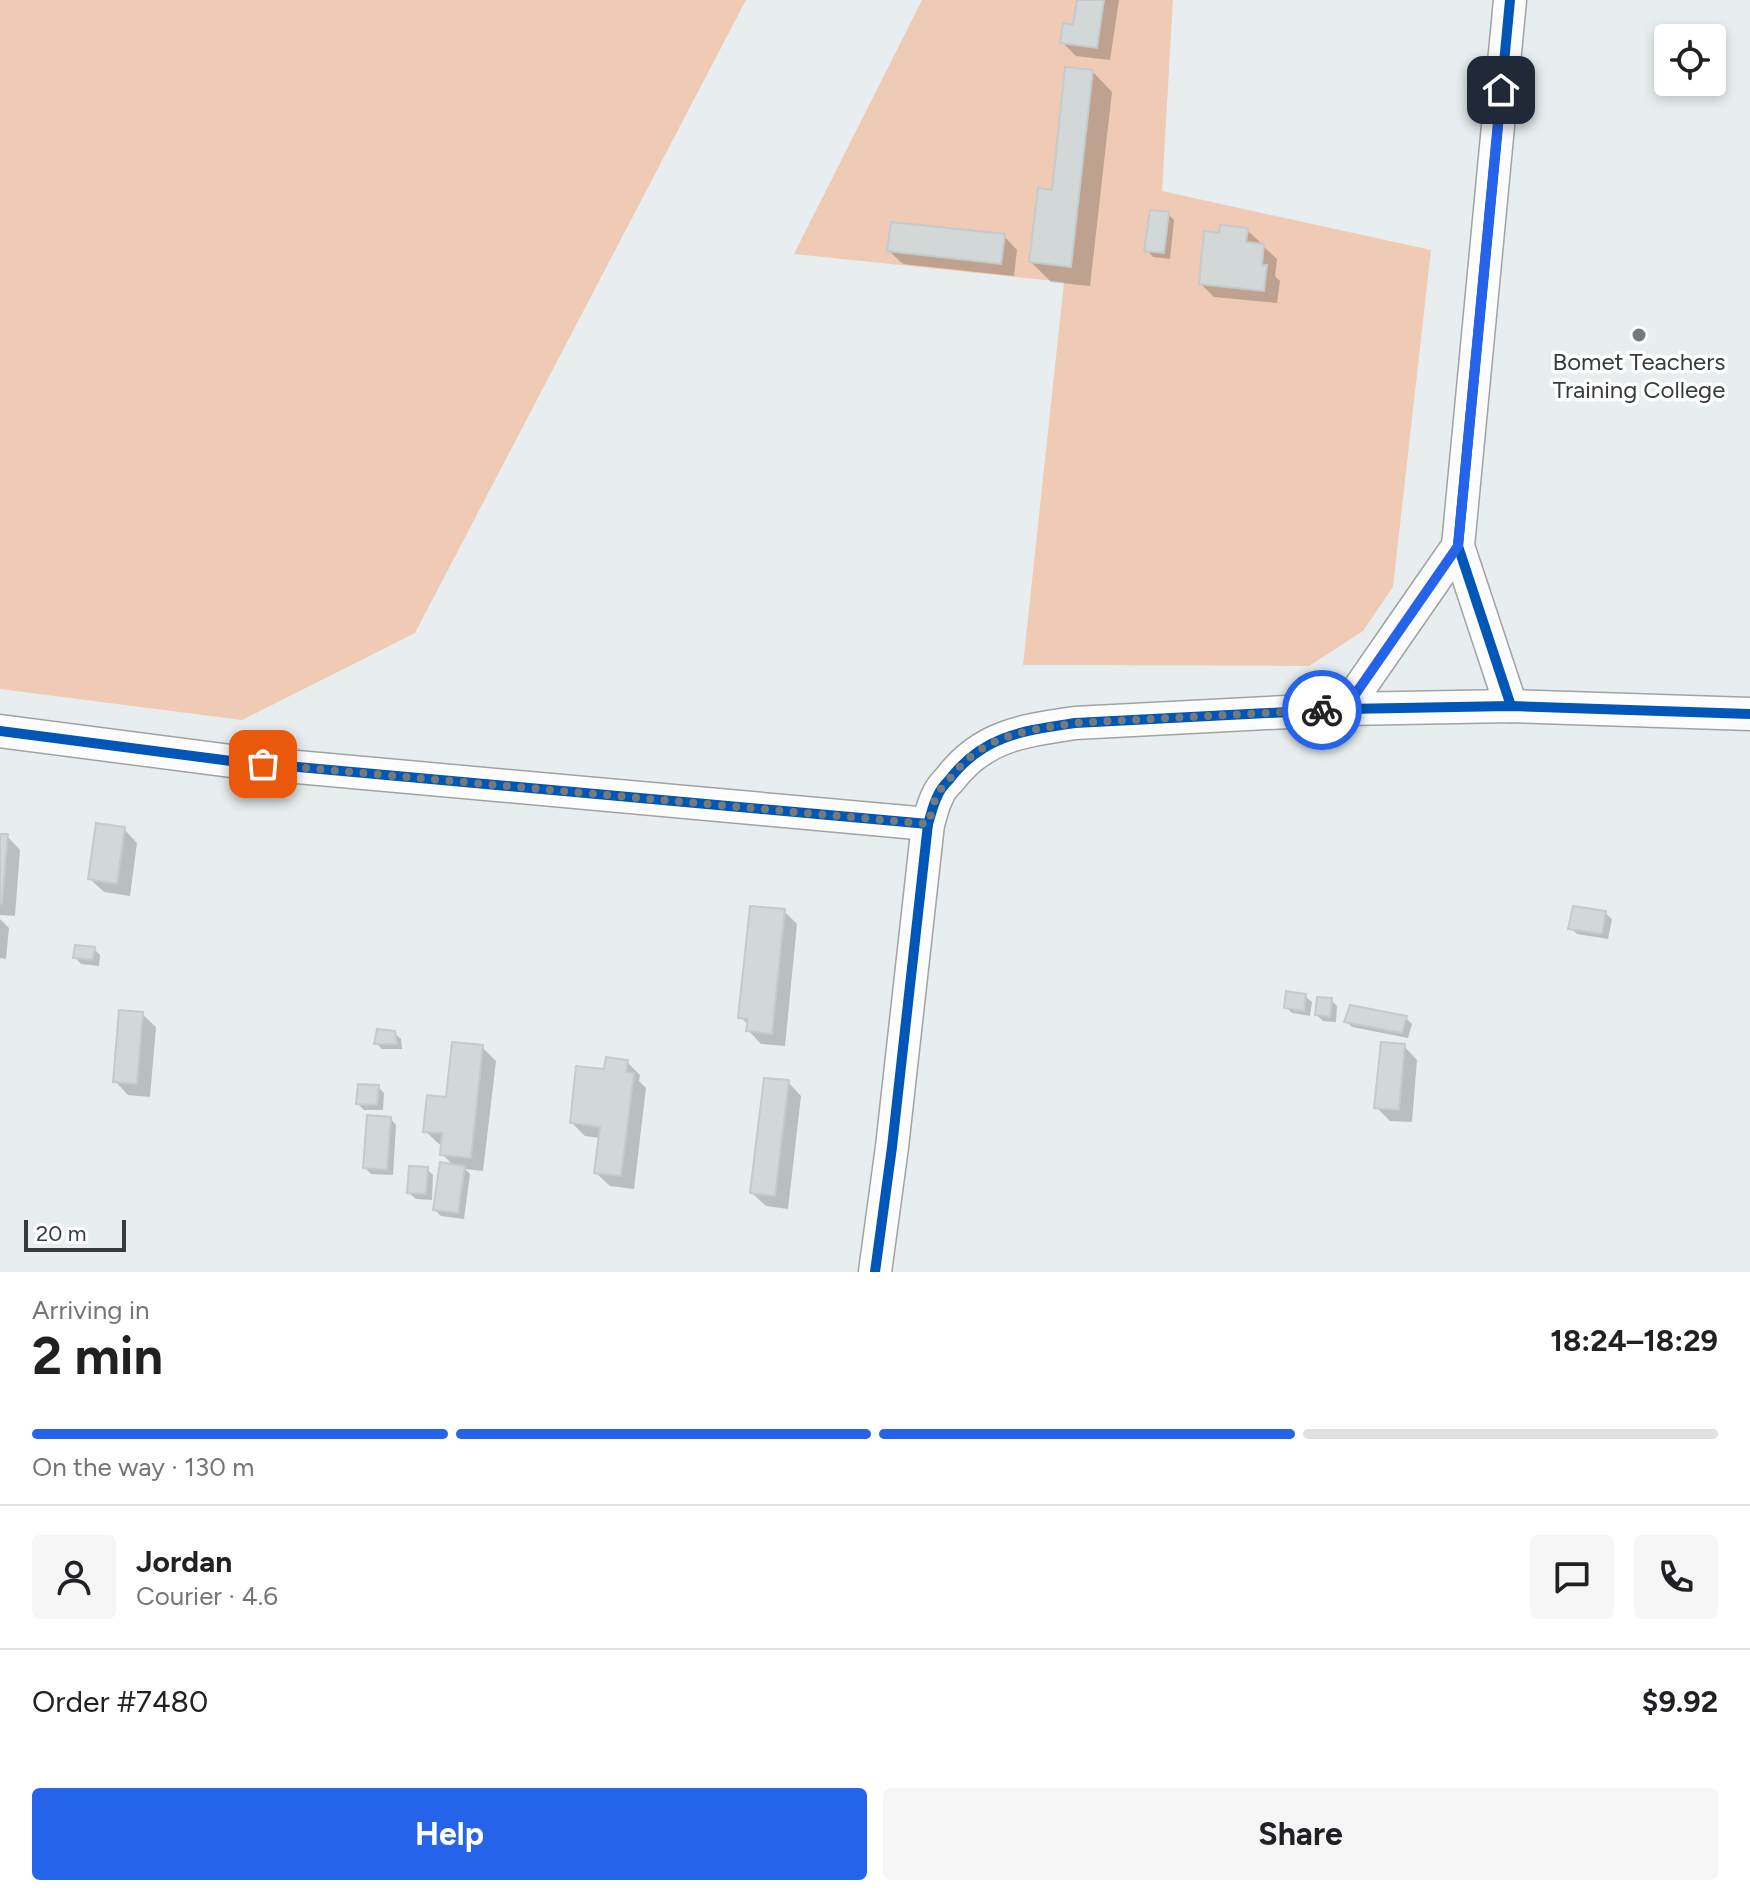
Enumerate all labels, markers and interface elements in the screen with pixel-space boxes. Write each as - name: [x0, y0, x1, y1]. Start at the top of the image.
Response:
- map controls: [1654, 24, 1726, 96]
- button: locate: [1654, 24, 1726, 96]
- pin: [1467, 56, 1535, 124]
- icon: home: [1479, 68, 1523, 112]
- marker: Bomet Teachers Training College: [1630, 326, 1648, 344]
- place label: Bomet Teachers Training College: [1553, 347, 1726, 404]
- courier: [1282, 670, 1362, 750]
- icon: bike: [1300, 688, 1344, 732]
- pin: [229, 730, 297, 798]
- icon: bag: [241, 742, 285, 786]
- scale bar: [24, 1216, 126, 1252]
- text: 20 m: [36, 1220, 87, 1247]
- text: Arriving in: [32, 1294, 150, 1326]
- text: 18:24–18:29: [1550, 1322, 1718, 1359]
- text: 2 min: [32, 1325, 163, 1387]
- text: On the way · 130 m: [32, 1451, 254, 1483]
- button: person: [32, 1535, 116, 1619]
- button: chat: [1530, 1535, 1614, 1619]
- button: phone: [1634, 1535, 1718, 1619]
- text: Jordan: [136, 1543, 232, 1580]
- text: Courier · 4.6: [136, 1580, 278, 1612]
- text: Order #7480: [32, 1683, 208, 1720]
- text: $9.92: [1642, 1683, 1718, 1720]
- button: Help: [32, 1788, 867, 1880]
- button: Share: [883, 1788, 1718, 1880]

